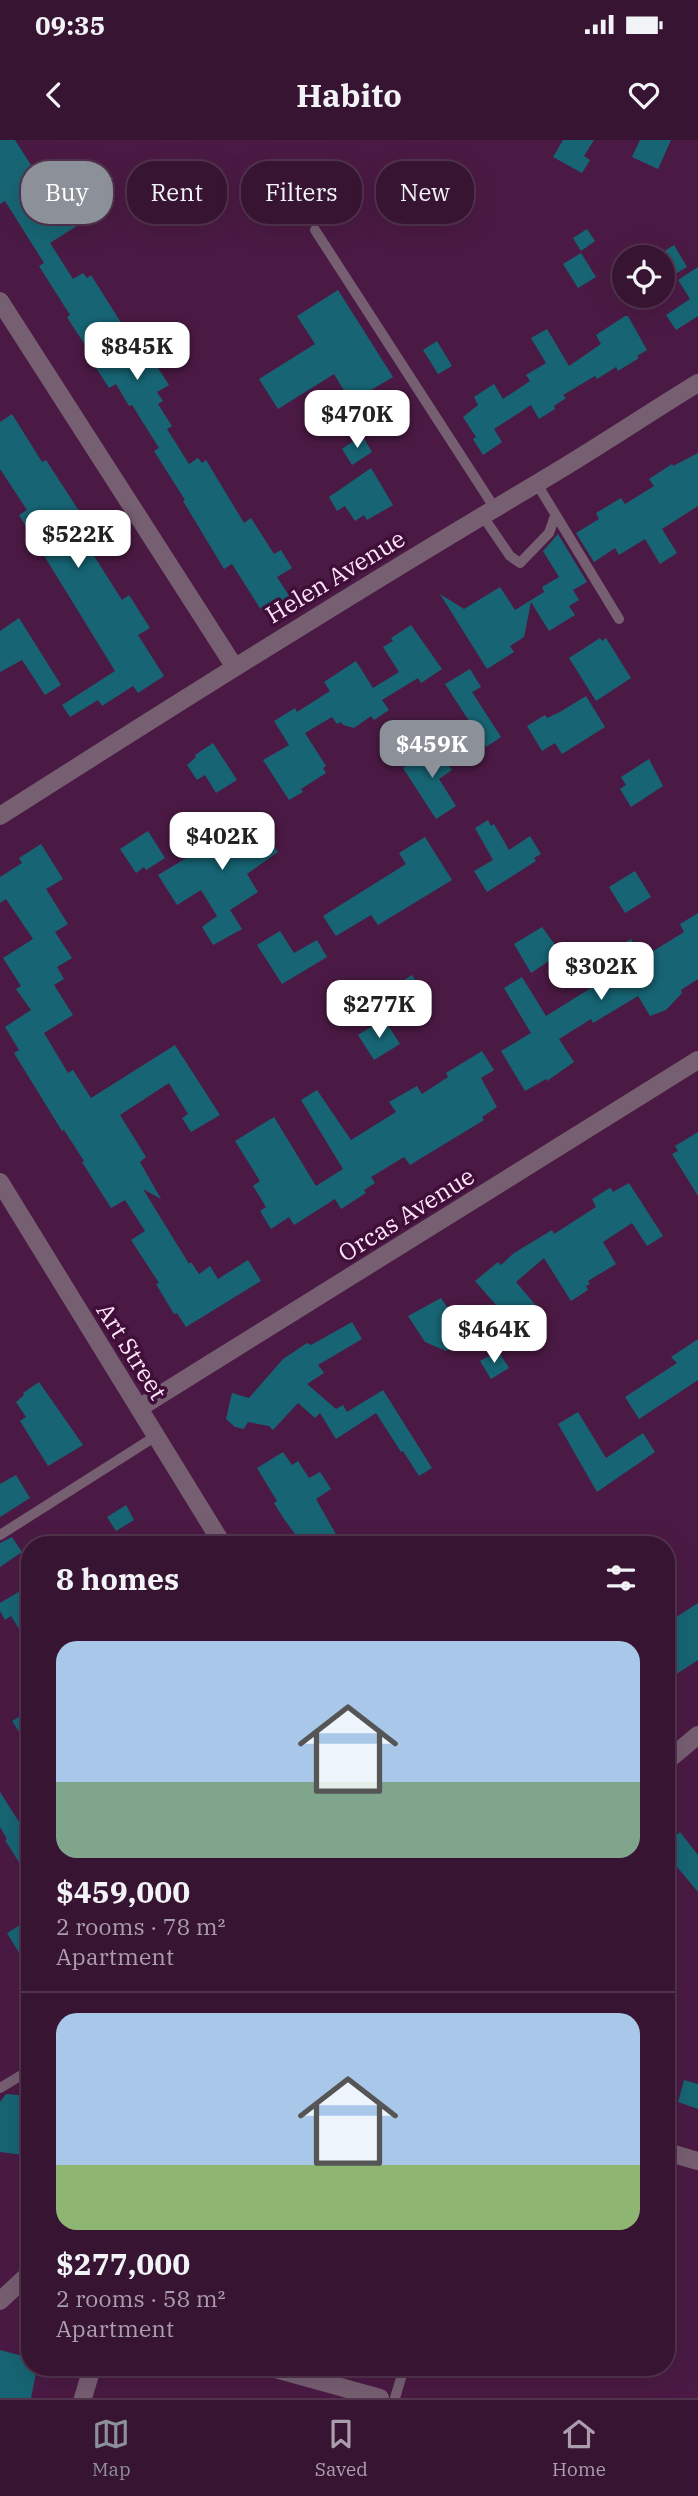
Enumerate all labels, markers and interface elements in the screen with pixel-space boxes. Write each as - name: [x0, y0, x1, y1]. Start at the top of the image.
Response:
- text: 09:35: [35, 8, 105, 42]
- text: Habito: [296, 74, 402, 116]
- icon: back: [35, 76, 73, 114]
- icon: heart: [625, 76, 663, 114]
- chip: Buy: [21, 161, 113, 224]
- chip: Rent: [127, 161, 227, 224]
- chip: Filters: [241, 161, 362, 224]
- chip: New: [376, 161, 474, 224]
- map controls: [612, 245, 675, 308]
- button: locate: [612, 245, 675, 308]
- pin: $845K: [88, 322, 186, 382]
- text: $845K: [101, 330, 173, 360]
- pin: $470K: [308, 390, 406, 450]
- text: $470K: [321, 398, 393, 428]
- pin: $522K: [29, 510, 127, 570]
- text: $522K: [42, 518, 114, 548]
- street label: Helen Avenue: [259, 522, 411, 630]
- pin: $459K: [383, 720, 481, 780]
- text: $459K: [396, 728, 468, 758]
- pin: $402K: [173, 812, 271, 872]
- text: $402K: [186, 820, 258, 850]
- pin: $302K: [552, 942, 650, 1002]
- text: $302K: [565, 950, 637, 980]
- pin: $277K: [330, 981, 428, 1040]
- text: $277K: [343, 988, 415, 1018]
- street label: Orcas Avenue: [332, 1159, 480, 1269]
- street label: Art Street: [90, 1296, 174, 1406]
- pin: $464K: [445, 1306, 543, 1365]
- text: $464K: [458, 1313, 530, 1343]
- text: 8 homes: [56, 1559, 179, 1598]
- icon: filters: [602, 1559, 640, 1597]
- icon: home: [285, 1686, 411, 1812]
- text: $459,000: [56, 1872, 190, 1911]
- text: 2 rooms · 78 m²: [56, 1911, 226, 1941]
- text: Apartment: [56, 1941, 174, 1971]
- icon: home: [285, 2058, 411, 2184]
- text: $277,000: [56, 2244, 190, 2283]
- text: 2 rooms · 58 m²: [56, 2283, 226, 2313]
- text: Apartment: [56, 2313, 174, 2343]
- tab: Map: [92, 2415, 131, 2481]
- tab: Saved: [315, 2415, 368, 2481]
- tab: Home: [552, 2415, 606, 2481]

